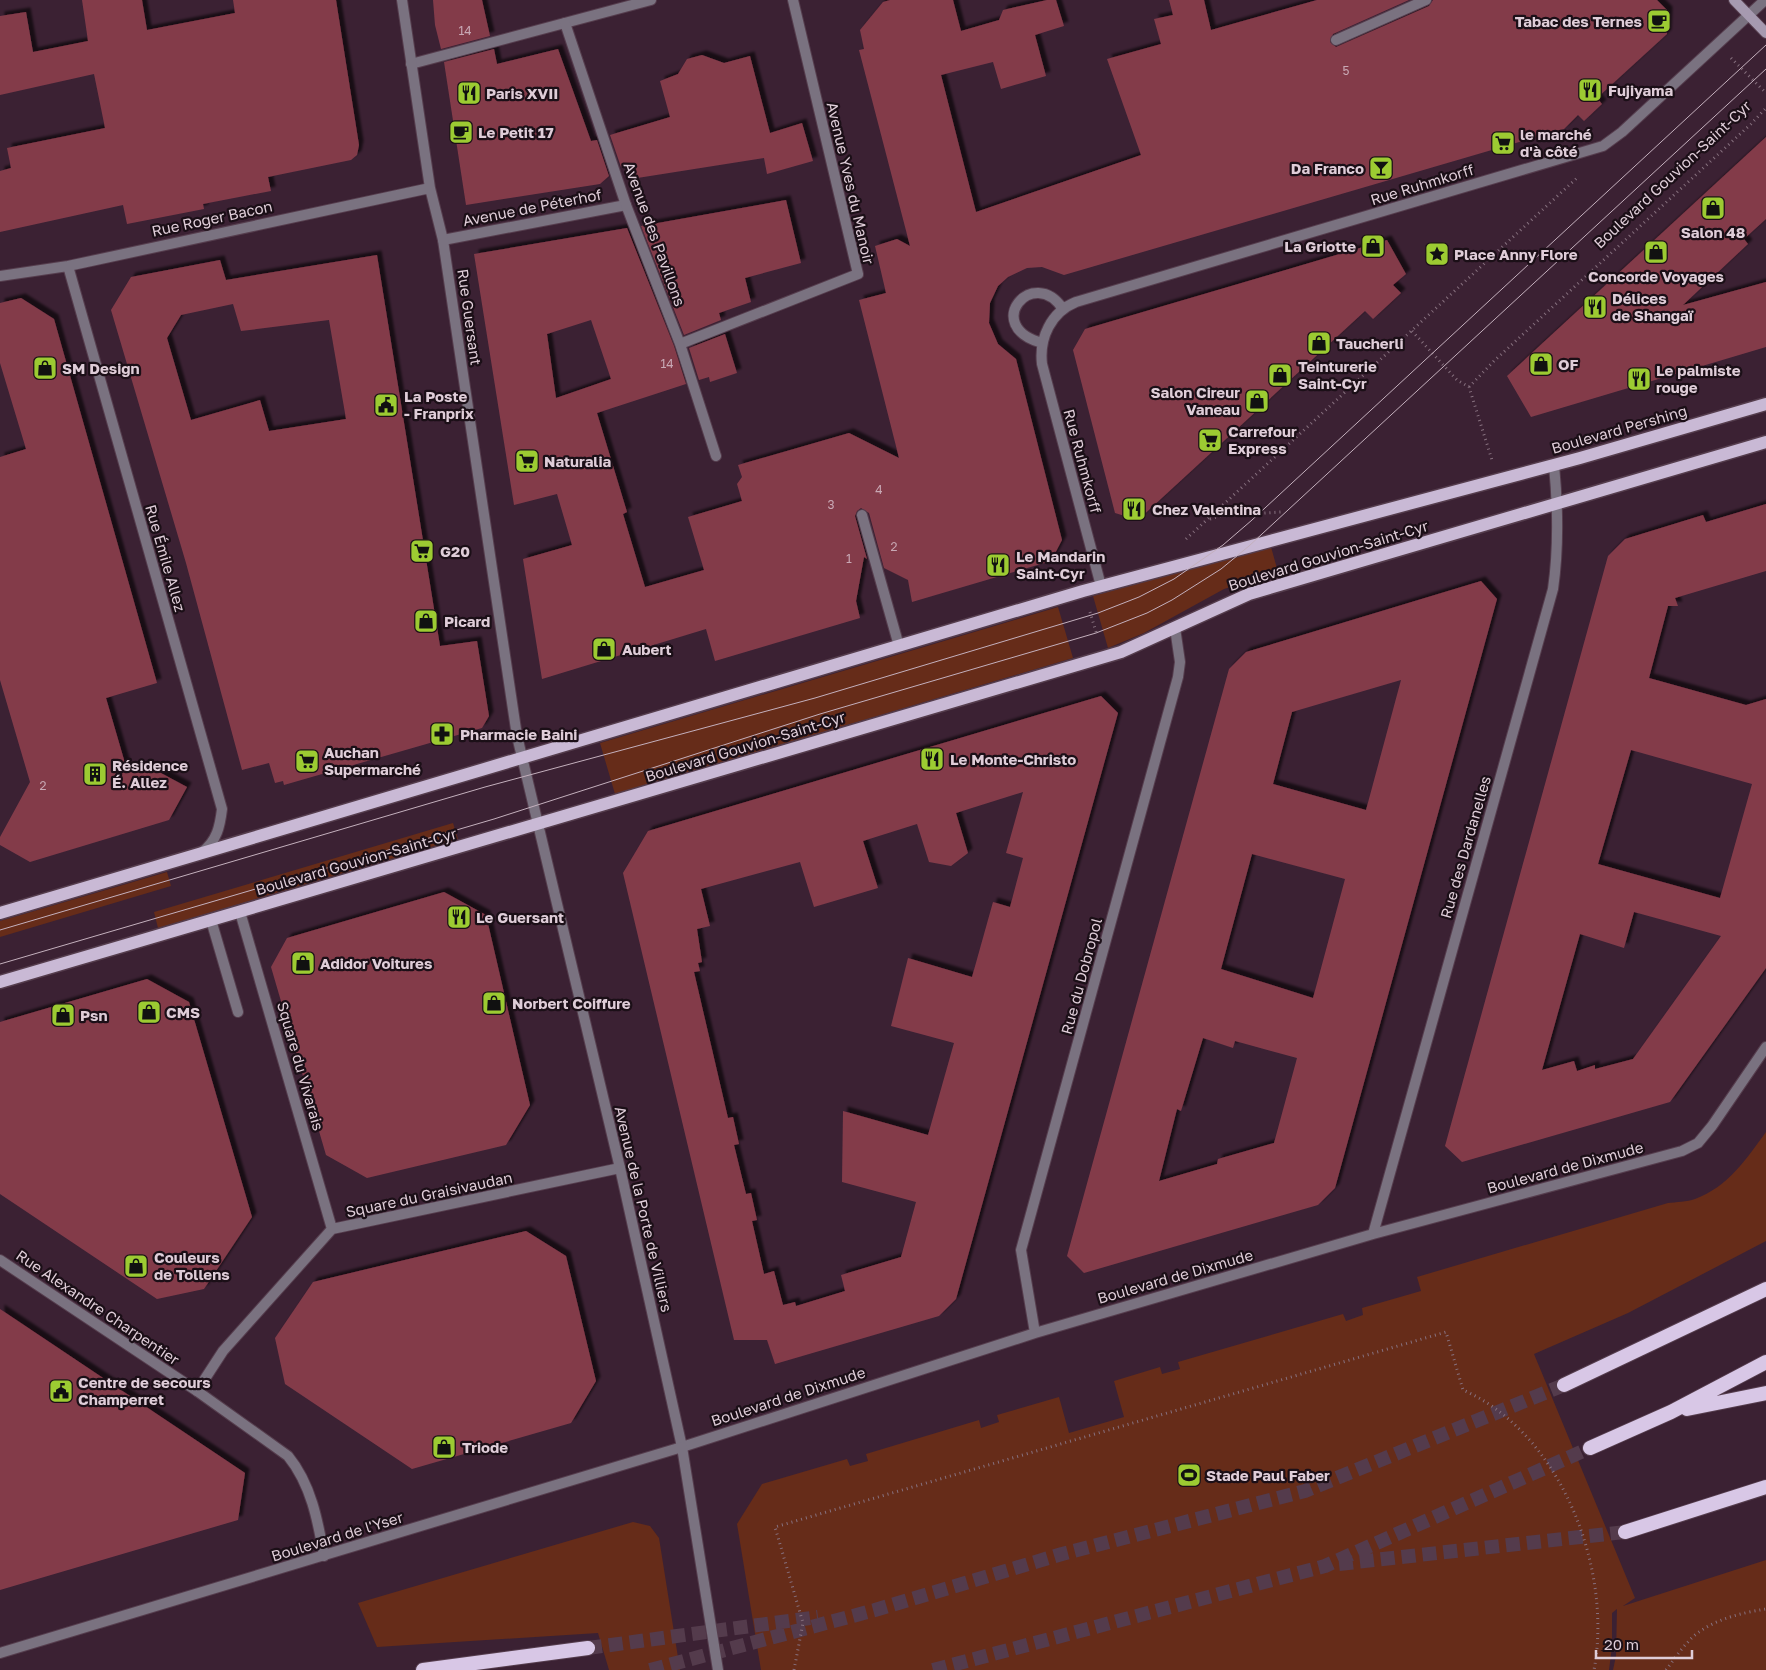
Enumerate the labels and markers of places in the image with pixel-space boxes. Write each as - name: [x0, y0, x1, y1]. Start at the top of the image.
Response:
- cafe icon: Tabac des Ternes: [1646, 8, 1672, 34]
- place label: Tabac des Ternes: [1515, 12, 1642, 30]
- restaurant icon: Fujiyama: [1577, 77, 1603, 103]
- restaurant icon: Paris XVII: [456, 80, 482, 106]
- place label: Fujiyama: [1608, 81, 1673, 99]
- place label: Paris XVII: [486, 84, 558, 102]
- cafe icon: Le Petit 17: [448, 119, 474, 145]
- place label: Le Petit 17: [478, 123, 554, 141]
- place label: le marché d'à côté: [1520, 125, 1592, 160]
- supermarket icon: le marché d'à côté: [1490, 130, 1516, 156]
- bar icon: Da Franco: [1368, 155, 1394, 181]
- place label: Da Franco: [1291, 159, 1364, 177]
- shop icon: Salon 48: [1700, 195, 1726, 221]
- place label: Salon 48: [1681, 223, 1745, 241]
- shop icon: La Griotte: [1360, 233, 1386, 259]
- place label: La Griotte: [1284, 237, 1356, 255]
- shop icon: Concorde Voyages: [1643, 239, 1669, 265]
- place icon: Place Anny Flore: [1424, 241, 1450, 267]
- place label: Place Anny Flore: [1454, 245, 1578, 263]
- place label: Concorde Voyages: [1588, 267, 1724, 285]
- place label: Délices de Shangaï: [1612, 289, 1694, 324]
- restaurant icon: Délices de Shangaï: [1582, 294, 1608, 320]
- shop icon: Taucherli: [1306, 330, 1332, 356]
- place label: Taucherli: [1336, 334, 1404, 352]
- shop icon: OF: [1528, 351, 1554, 377]
- shop icon: SM Design: [32, 355, 58, 381]
- place label: OF: [1558, 355, 1579, 373]
- place label: Teinturerie Saint-Cyr: [1298, 357, 1377, 392]
- place label: SM Design: [62, 359, 140, 377]
- place label: Le palmiste rouge: [1656, 361, 1741, 396]
- shop icon: Teinturerie Saint-Cyr: [1267, 362, 1293, 388]
- restaurant icon: Le palmiste rouge: [1626, 366, 1652, 392]
- place label: Salon Cireur Vaneau: [1150, 383, 1240, 418]
- place label: La Poste - Franprix: [404, 387, 474, 422]
- shop icon: Salon Cireur Vaneau: [1244, 388, 1270, 414]
- public building icon: La Poste - Franprix: [373, 392, 399, 418]
- place label: Carrefour Express: [1228, 422, 1297, 457]
- supermarket icon: Carrefour Express: [1197, 427, 1223, 453]
- supermarket icon: Naturalia: [514, 448, 540, 474]
- place label: Naturalia: [544, 452, 611, 470]
- restaurant icon: Chez Valentina: [1121, 496, 1147, 522]
- place label: Chez Valentina: [1152, 500, 1261, 518]
- supermarket icon: G20: [409, 538, 435, 564]
- place label: G20: [440, 542, 470, 560]
- place label: Le Mandarin Saint-Cyr: [1016, 547, 1105, 582]
- restaurant icon: Le Mandarin Saint-Cyr: [985, 552, 1011, 578]
- shop icon: Picard: [413, 608, 439, 634]
- place label: Picard: [444, 612, 490, 630]
- shop icon: Aubert: [591, 636, 617, 662]
- place label: Aubert: [622, 640, 672, 658]
- pharmacy icon: Pharmacie Baini: [429, 721, 455, 747]
- place label: Pharmacie Baini: [460, 725, 577, 743]
- place label: Auchan Supermarché: [324, 743, 421, 778]
- restaurant icon: Le Monte-Christo: [919, 746, 945, 772]
- supermarket icon: Auchan Supermarché: [294, 748, 320, 774]
- place label: Le Monte-Christo: [950, 750, 1076, 768]
- place label: Résidence É. Allez: [112, 756, 188, 791]
- building icon: Résidence É. Allez: [82, 761, 108, 787]
- restaurant icon: Le Guersant: [446, 904, 472, 930]
- place label: Le Guersant: [476, 908, 564, 926]
- shop icon: Adidor Voitures: [290, 950, 316, 976]
- place label: Adidor Voitures: [320, 954, 432, 972]
- shop icon: Norbert Coiffure: [481, 990, 507, 1016]
- place label: Norbert Coiffure: [512, 994, 631, 1012]
- shop icon: CMS: [136, 999, 162, 1025]
- shop icon: Psn: [50, 1002, 76, 1028]
- place label: CMS: [166, 1003, 200, 1021]
- place label: Psn: [80, 1006, 107, 1024]
- place label: Couleurs de Tollens: [154, 1248, 230, 1283]
- shop icon: Couleurs de Tollens: [123, 1253, 149, 1279]
- place label: Centre de secours Champerret: [78, 1373, 211, 1408]
- public building icon: Centre de secours Champerret: [48, 1378, 74, 1404]
- shop icon: Triode: [431, 1434, 457, 1460]
- place label: Triode: [462, 1438, 508, 1456]
- sports icon: Stade Paul Faber: [1176, 1462, 1202, 1488]
- place label: Stade Paul Faber: [1206, 1466, 1330, 1484]

